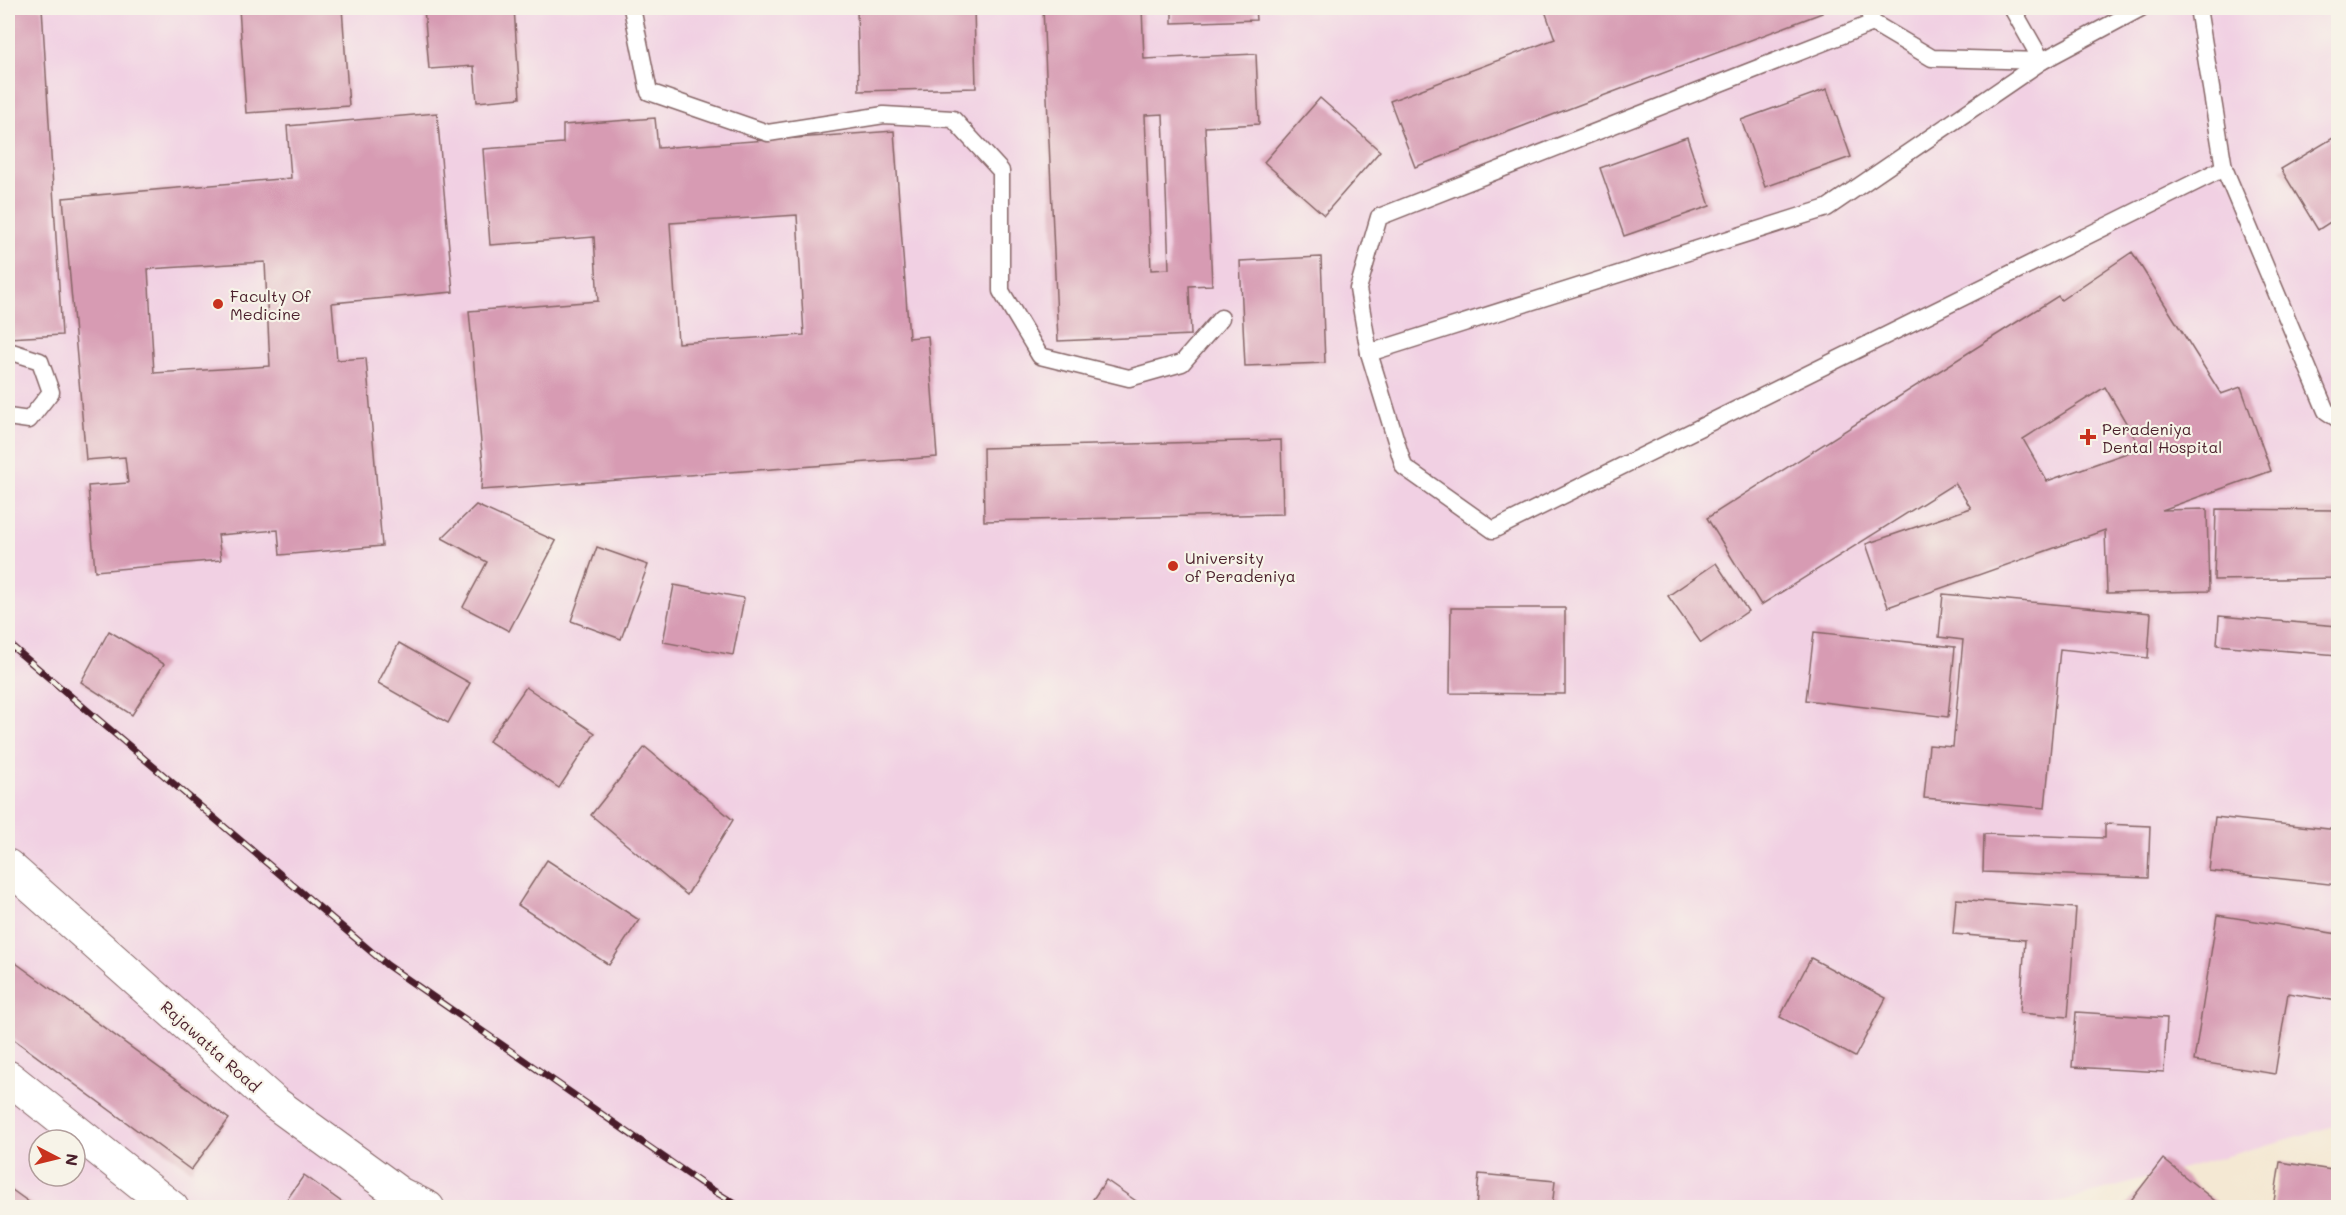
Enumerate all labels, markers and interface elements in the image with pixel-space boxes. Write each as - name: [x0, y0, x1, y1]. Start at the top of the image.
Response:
- place label: Faculty Of Medicine: [230, 285, 311, 324]
- marker: Faculty Of Medicine: [211, 297, 225, 311]
- place label: Peradeniya Dental Hospital: [2102, 418, 2222, 457]
- marker: Peradeniya Dental Hospital: [2079, 428, 2097, 446]
- place label: University of Peradeniya: [1185, 547, 1296, 586]
- marker: University of Peradeniya: [1166, 559, 1180, 573]
- street label: Rajawatta Road: [157, 996, 265, 1096]
- north arrow: [27, 1128, 87, 1188]
- text: N: [61, 1153, 84, 1167]

